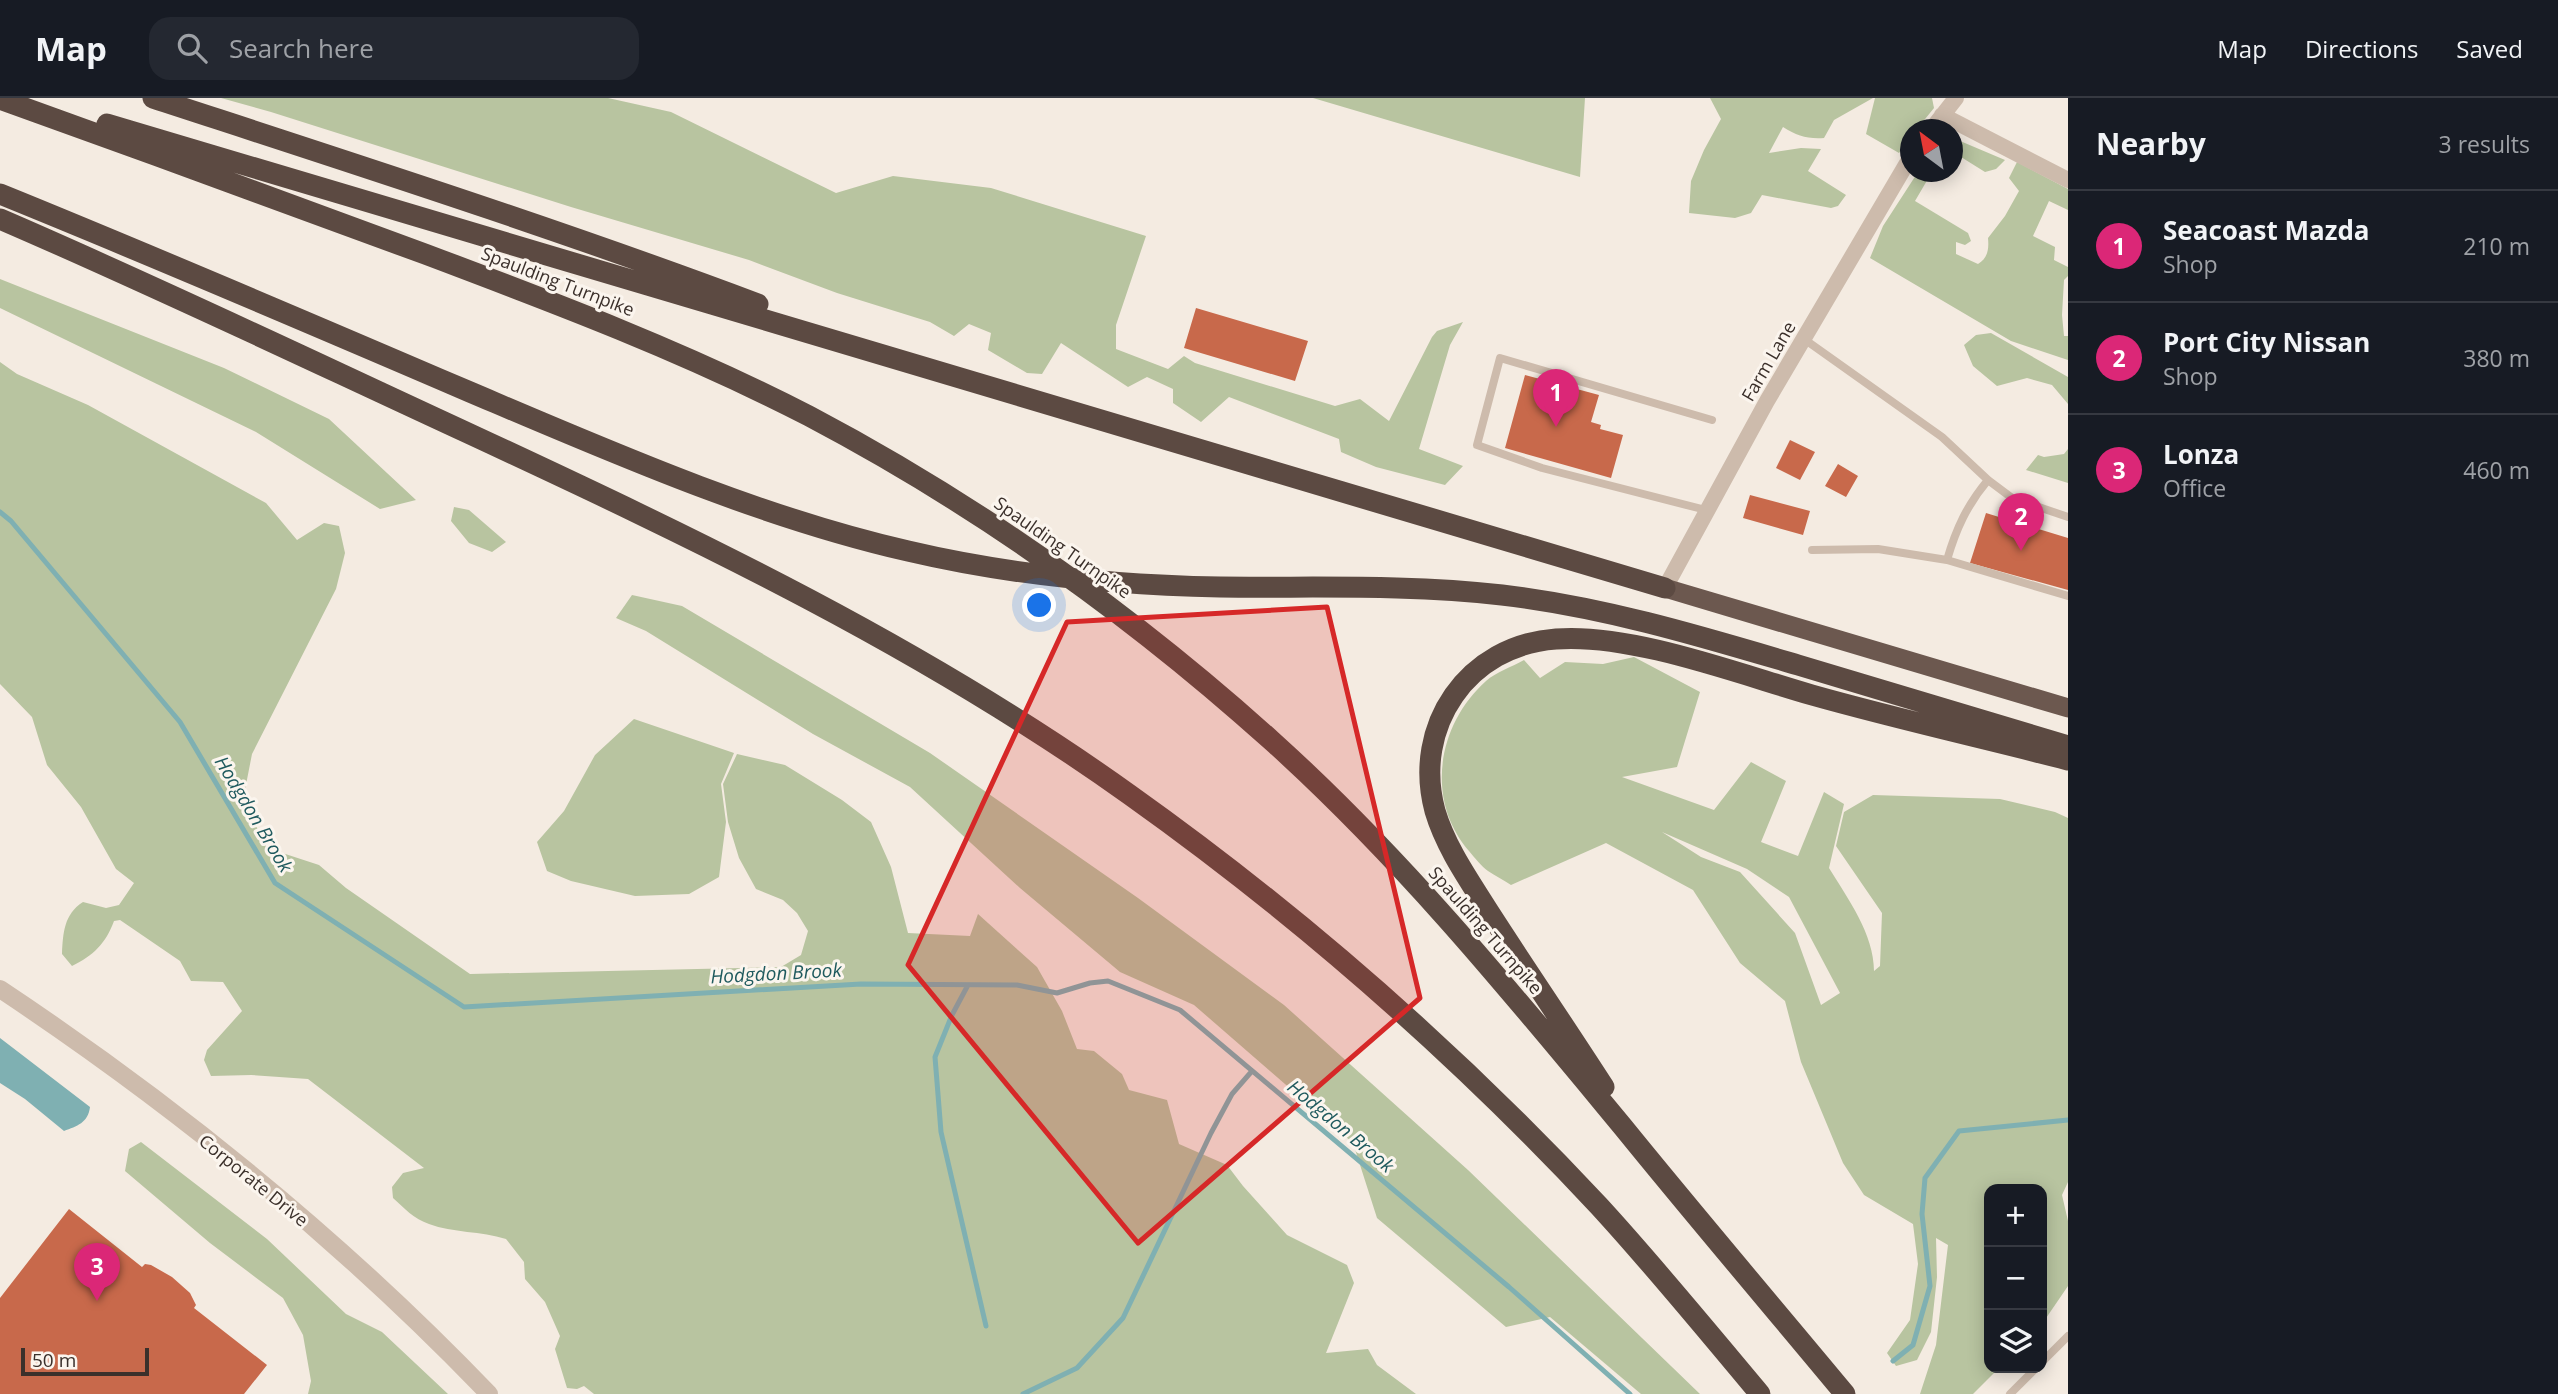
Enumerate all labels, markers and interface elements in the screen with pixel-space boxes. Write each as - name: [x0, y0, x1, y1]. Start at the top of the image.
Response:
- search box: [149, 17, 639, 80]
- text: Map: [35, 26, 107, 71]
- icon: search: [173, 29, 211, 67]
- text: Search here: [229, 30, 374, 66]
- text: Map: [2217, 32, 2267, 65]
- text: Directions: [2305, 32, 2418, 65]
- text: Saved: [2456, 32, 2523, 65]
- north arrow: [1900, 119, 1963, 182]
- text: Nearby: [2096, 123, 2206, 164]
- text: 3 results: [2439, 128, 2530, 160]
- text: Seacoast Mazda: [2163, 212, 2370, 248]
- text: 1: [2112, 230, 2126, 262]
- text: 210 m: [2463, 230, 2530, 262]
- street label: Spaulding Turnpike: [478, 241, 638, 321]
- text: Shop: [2163, 248, 2218, 280]
- street label: Farm Lane: [1735, 317, 1801, 405]
- text: Port City Nissan: [2163, 324, 2370, 360]
- text: 2: [2112, 342, 2126, 374]
- text: 380 m: [2463, 342, 2530, 374]
- text: Shop: [2163, 360, 2218, 392]
- pin: 1: [1533, 369, 1579, 427]
- text: Lonza: [2163, 436, 2239, 472]
- text: 3: [2112, 454, 2126, 486]
- text: 460 m: [2463, 454, 2530, 486]
- text: Office: [2163, 472, 2226, 504]
- street label: Spaulding Turnpike: [990, 491, 1136, 603]
- pin: 2: [1998, 493, 2044, 551]
- your location: [1022, 588, 1056, 622]
- water label: Hodgdon Brook: [209, 751, 299, 878]
- street label: Spaulding Turnpike: [1424, 861, 1548, 999]
- water label: Hodgdon Brook: [710, 957, 843, 989]
- water label: Hodgdon Brook: [1282, 1074, 1400, 1179]
- street label: Corporate Drive: [194, 1129, 314, 1231]
- map controls: [1984, 1184, 2047, 1373]
- button: +: [1984, 1184, 2047, 1247]
- pin: 3: [74, 1243, 120, 1301]
- button: −: [1984, 1247, 2047, 1310]
- button: layers: [1984, 1310, 2047, 1373]
- scale bar: [21, 1345, 149, 1377]
- text: 50 m: [32, 1347, 76, 1373]

